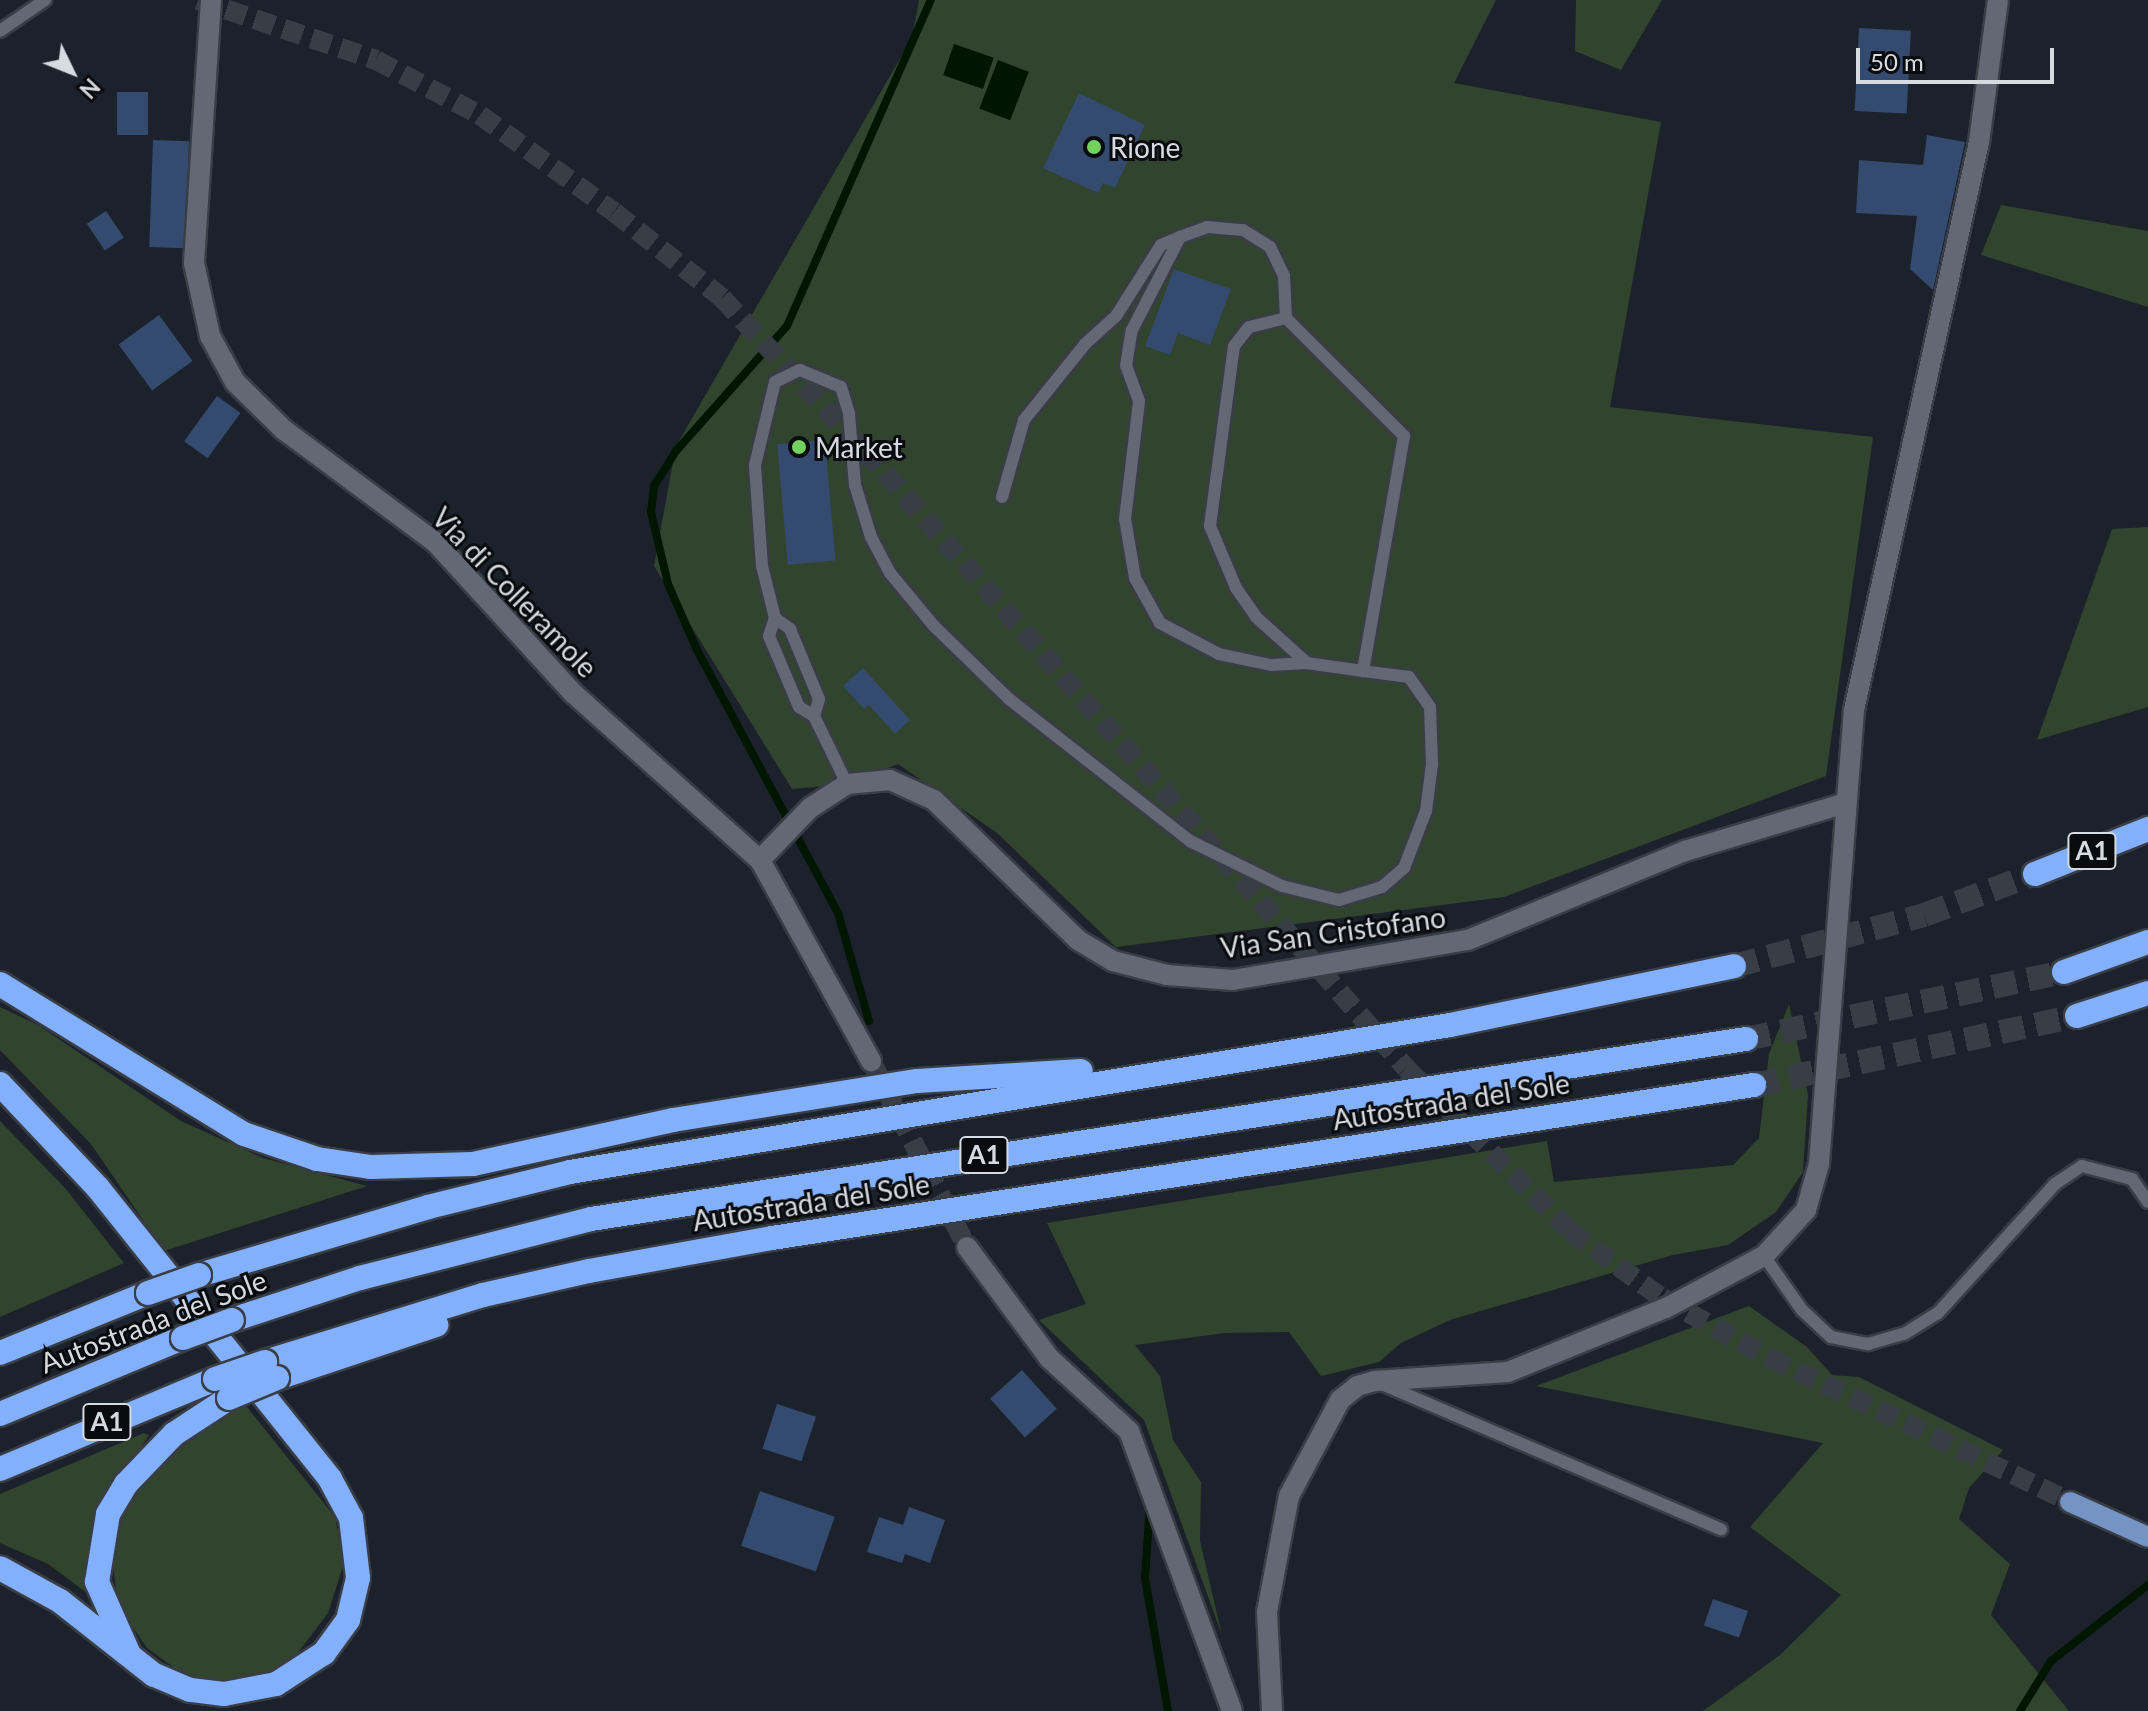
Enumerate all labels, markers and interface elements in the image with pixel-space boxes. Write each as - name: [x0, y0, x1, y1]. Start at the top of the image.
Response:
- north arrow: [32, 32, 112, 112]
- scale bar: [1860, 32, 2058, 82]
- text: 50 m: [1870, 47, 1924, 76]
- text: N: [74, 73, 106, 104]
- place label: Rione: [1110, 130, 1180, 164]
- marker: Rione: [1085, 138, 1103, 156]
- place label: Market: [815, 430, 903, 464]
- marker: Market: [790, 438, 808, 456]
- street label: Via di Colleramole: [426, 500, 604, 684]
- road number: A1: [2066, 829, 2118, 873]
- street label: Via San Cristofano: [1218, 900, 1448, 964]
- street label: Autostrada del Sole: [1330, 1066, 1572, 1136]
- road number: A1: [958, 1133, 1010, 1177]
- street label: Autostrada del Sole: [690, 1167, 932, 1237]
- street label: Autostrada del Sole: [35, 1262, 271, 1380]
- road number: A1: [81, 1400, 133, 1444]

